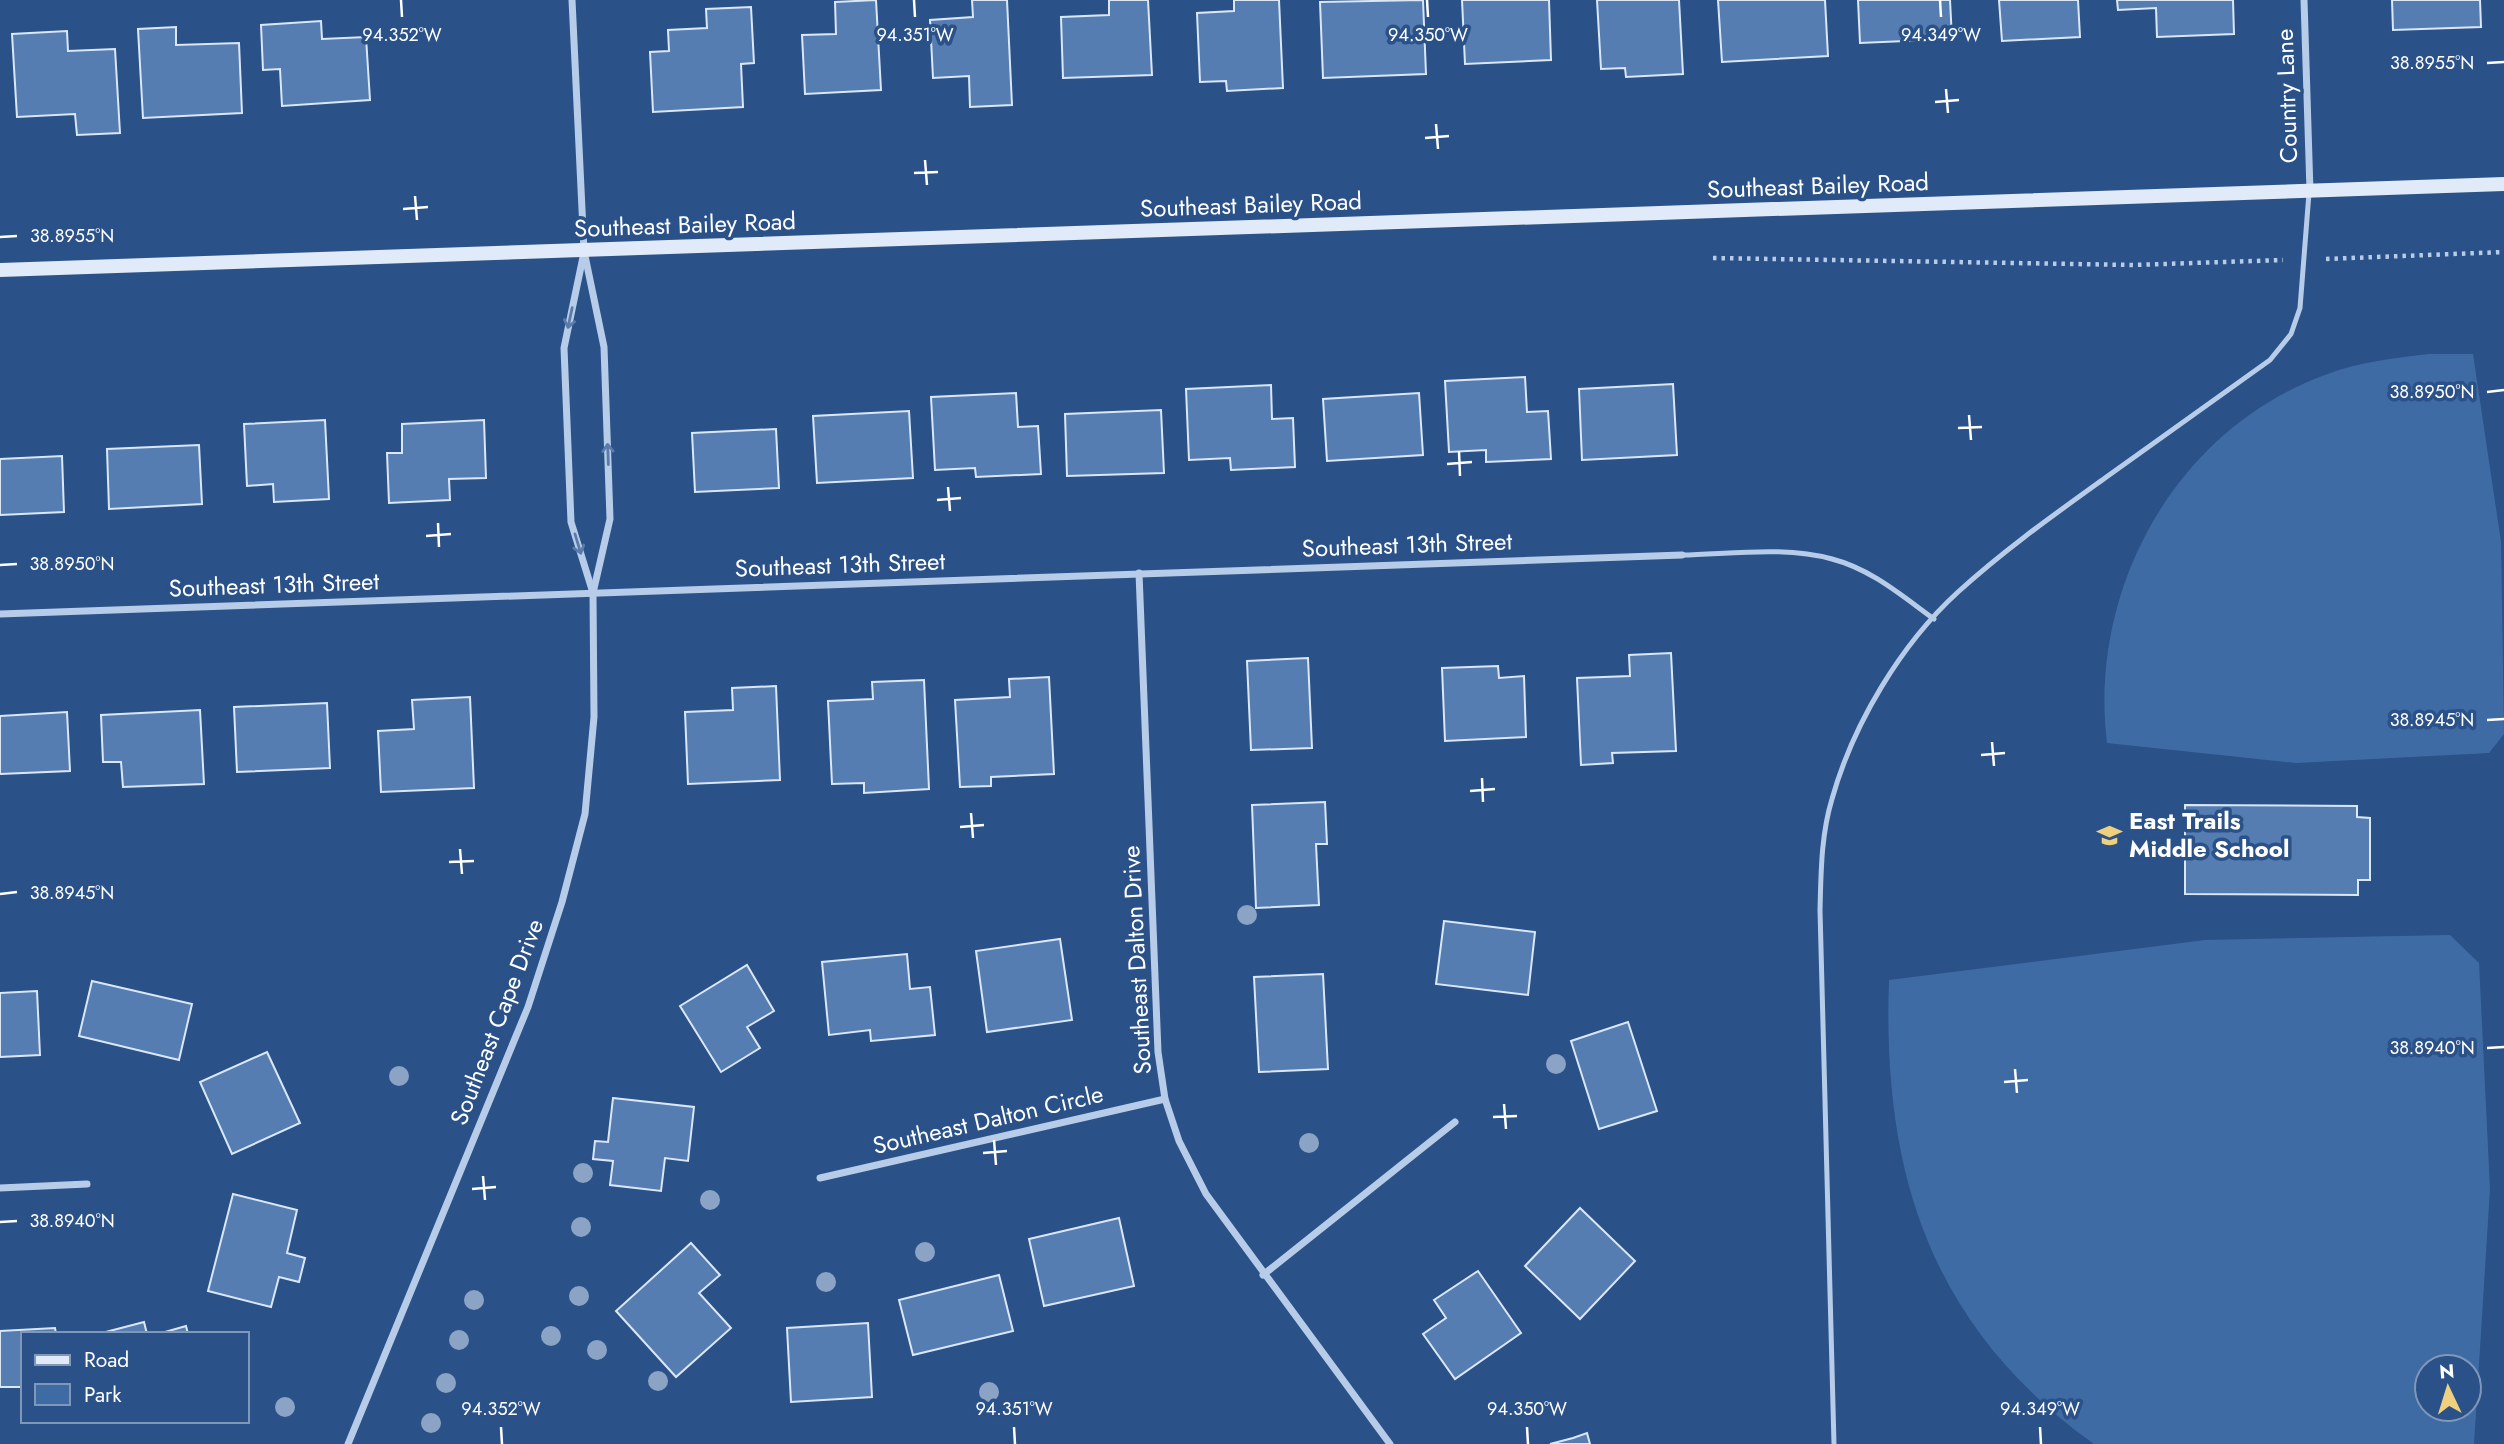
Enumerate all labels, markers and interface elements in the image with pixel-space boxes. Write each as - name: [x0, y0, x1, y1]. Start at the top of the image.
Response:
- text: 94.352°W: [362, 22, 442, 48]
- text: 94.351°W: [876, 22, 954, 48]
- text: 94.350°W: [1388, 22, 1468, 48]
- text: 94.349°W: [1901, 22, 1981, 48]
- street label: Country Lane: [2267, 28, 2306, 164]
- text: 38.8955°N: [2390, 50, 2474, 76]
- street label: Southeast Bailey Road: [1706, 164, 1930, 207]
- street label: Southeast Bailey Road: [1139, 183, 1363, 226]
- street label: Southeast Bailey Road: [573, 203, 797, 246]
- text: 38.8955°N: [30, 223, 114, 249]
- one-way arrow: [563, 306, 577, 329]
- text: 38.8950°N: [2390, 379, 2474, 405]
- one-way arrow: [601, 442, 614, 465]
- street label: Southeast 13th Street: [1301, 523, 1513, 566]
- one-way arrow: [573, 533, 586, 555]
- street label: Southeast 13th Street: [734, 543, 946, 586]
- text: 38.8950°N: [30, 551, 114, 577]
- street label: Southeast 13th Street: [168, 563, 380, 606]
- text: 38.8945°N: [2390, 707, 2474, 733]
- place label: East Trails Middle School: [2129, 803, 2289, 866]
- school or university icon: East Trails Middle School: [2095, 821, 2123, 849]
- street label: Southeast Dalton Drive: [1113, 845, 1160, 1075]
- text: 38.8945°N: [30, 880, 114, 906]
- street label: Southeast Cape Drive: [441, 914, 552, 1130]
- text: 38.8940°N: [2389, 1035, 2475, 1061]
- street label: Southeast Dalton Circle: [869, 1076, 1107, 1163]
- text: 38.8940°N: [29, 1208, 115, 1234]
- legend: [21, 1332, 248, 1423]
- text: Road: [84, 1345, 129, 1375]
- north arrow: [2413, 1353, 2483, 1423]
- text: N: [2438, 1358, 2455, 1386]
- text: Park: [84, 1380, 122, 1410]
- text: 94.352°W: [461, 1396, 541, 1422]
- text: 94.351°W: [975, 1396, 1053, 1422]
- text: 94.350°W: [1487, 1396, 1567, 1422]
- text: 94.349°W: [2000, 1396, 2080, 1422]

